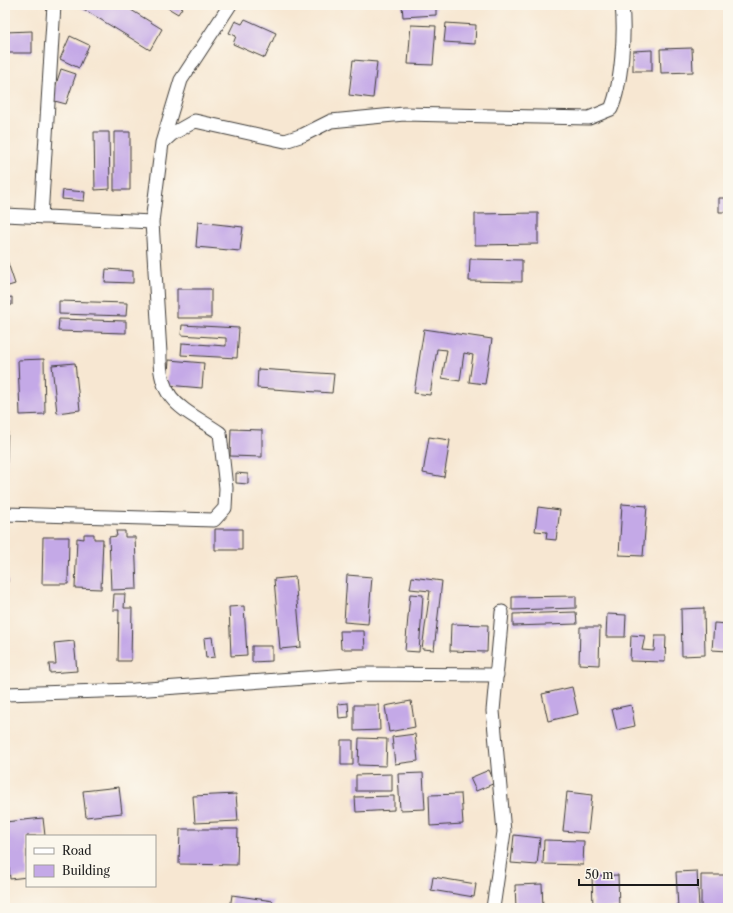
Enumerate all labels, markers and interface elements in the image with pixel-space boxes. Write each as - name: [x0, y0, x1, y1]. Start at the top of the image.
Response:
- legend: [26, 835, 156, 887]
- text: Road: [62, 843, 92, 858]
- scale bar: [579, 861, 698, 887]
- text: Building: [62, 863, 110, 878]
- text: 50 m: [585, 867, 614, 882]

